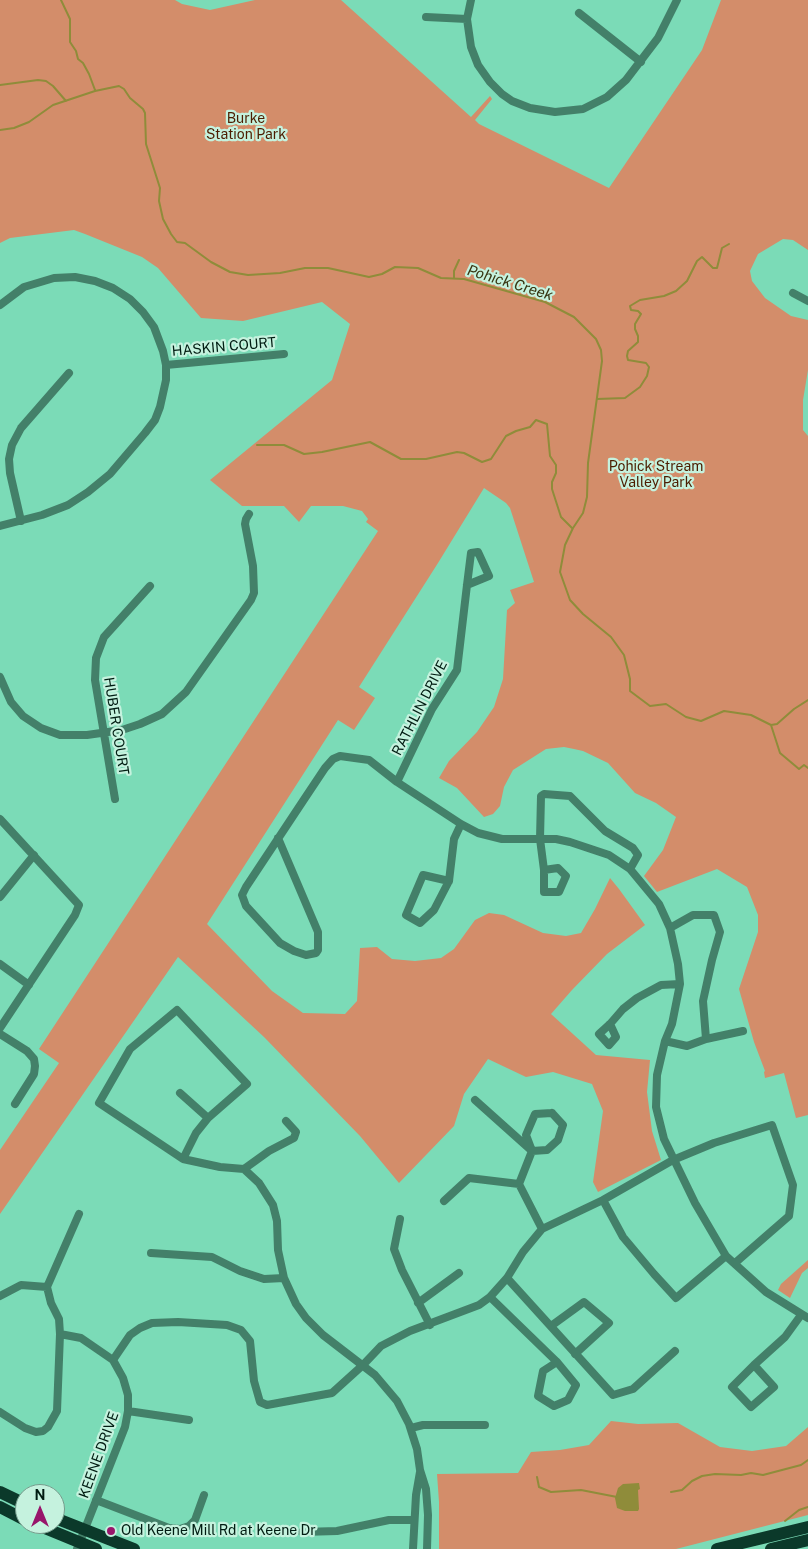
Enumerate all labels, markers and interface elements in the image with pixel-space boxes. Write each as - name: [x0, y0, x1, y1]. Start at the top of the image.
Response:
- park label: Burke Station Park: [206, 111, 286, 144]
- water label: Pohick Creek: [465, 261, 555, 305]
- street label: HASKIN COURT: [171, 334, 277, 360]
- park label: Pohick Stream Valley Park: [609, 459, 703, 492]
- street label: RATHLIN DRIVE: [389, 658, 451, 758]
- street label: HUBER COURT: [100, 676, 132, 776]
- street label: KEENE DRIVE: [76, 1409, 122, 1501]
- north arrow: [15, 1484, 65, 1534]
- text: N: [35, 1487, 45, 1503]
- place label: Old Keene Mill Rd at Keene Dr: [121, 1523, 316, 1539]
- marker: Old Keene Mill Rd at Keene Dr: [105, 1525, 117, 1537]

